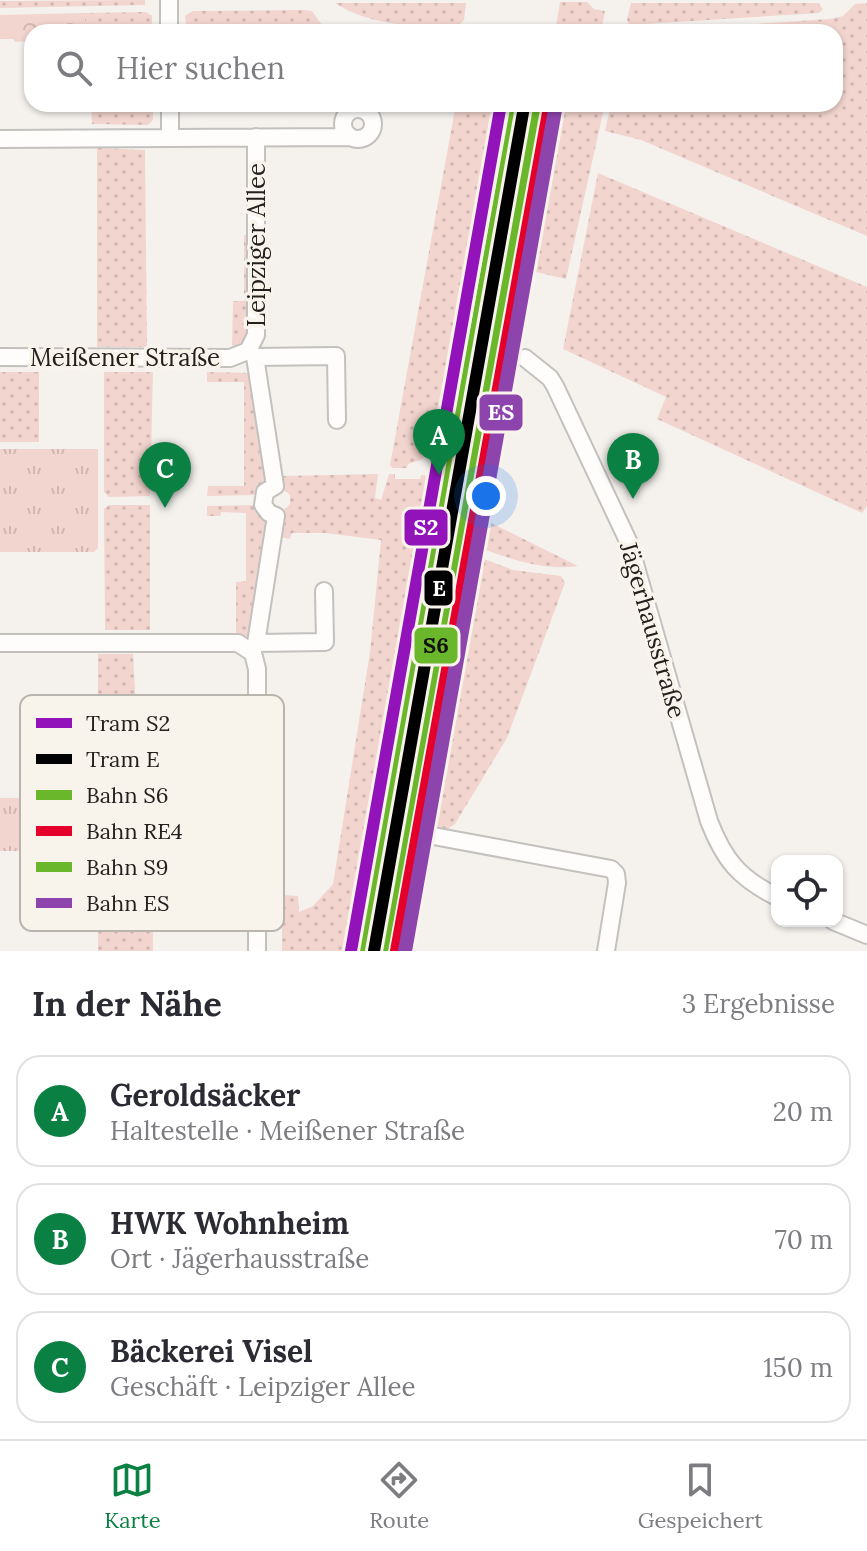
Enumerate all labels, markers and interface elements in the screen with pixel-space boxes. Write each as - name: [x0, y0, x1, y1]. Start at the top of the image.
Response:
- search box: [24, 24, 843, 112]
- icon: search: [52, 46, 96, 90]
- text: Hier suchen: [116, 49, 285, 87]
- street label: Leipziger Allee: [241, 163, 272, 327]
- street label: Meißener Straße: [30, 342, 220, 373]
- line badge: ES: [478, 393, 524, 432]
- text: ES: [488, 398, 514, 426]
- pin: A: [413, 409, 465, 475]
- pin: B: [607, 433, 659, 499]
- pin: C: [139, 442, 191, 508]
- your location: [466, 476, 506, 516]
- line badge: S2: [403, 508, 449, 547]
- text: S2: [414, 513, 438, 541]
- street label: Jägerhausstraße: [613, 537, 693, 722]
- line badge: E: [423, 569, 454, 607]
- text: E: [432, 574, 446, 602]
- line badge: S6: [413, 626, 459, 665]
- text: S6: [423, 631, 449, 659]
- legend: [20, 695, 284, 931]
- text: Tram S2: [86, 709, 170, 737]
- text: Tram E: [86, 745, 160, 773]
- text: Bahn S6: [86, 781, 169, 809]
- text: Bahn RE4: [86, 817, 183, 845]
- text: Bahn S9: [86, 853, 169, 881]
- map controls: [771, 855, 843, 927]
- button: locate: [771, 855, 843, 927]
- text: Bahn ES: [86, 889, 170, 917]
- text: In der Nähe: [32, 982, 222, 1025]
- text: 3 Ergebnisse: [682, 987, 835, 1020]
- text: Geroldsäcker: [110, 1076, 300, 1114]
- text: A: [51, 1095, 69, 1128]
- text: 20 m: [773, 1095, 833, 1128]
- text: Haltestelle · Meißener Straße: [110, 1114, 465, 1147]
- text: HWK Wohnheim: [110, 1204, 349, 1242]
- text: B: [51, 1223, 69, 1256]
- text: 70 m: [775, 1223, 833, 1256]
- text: Ort · Jägerhausstraße: [110, 1242, 369, 1275]
- text: Bäckerei Visel: [110, 1332, 313, 1370]
- text: C: [51, 1351, 69, 1384]
- text: 150 m: [763, 1351, 833, 1384]
- text: Geschäft · Leipziger Allee: [110, 1370, 416, 1403]
- tab: Karte: [104, 1458, 161, 1534]
- tab: Route: [369, 1458, 429, 1534]
- tab: Gespeichert: [638, 1458, 763, 1534]

